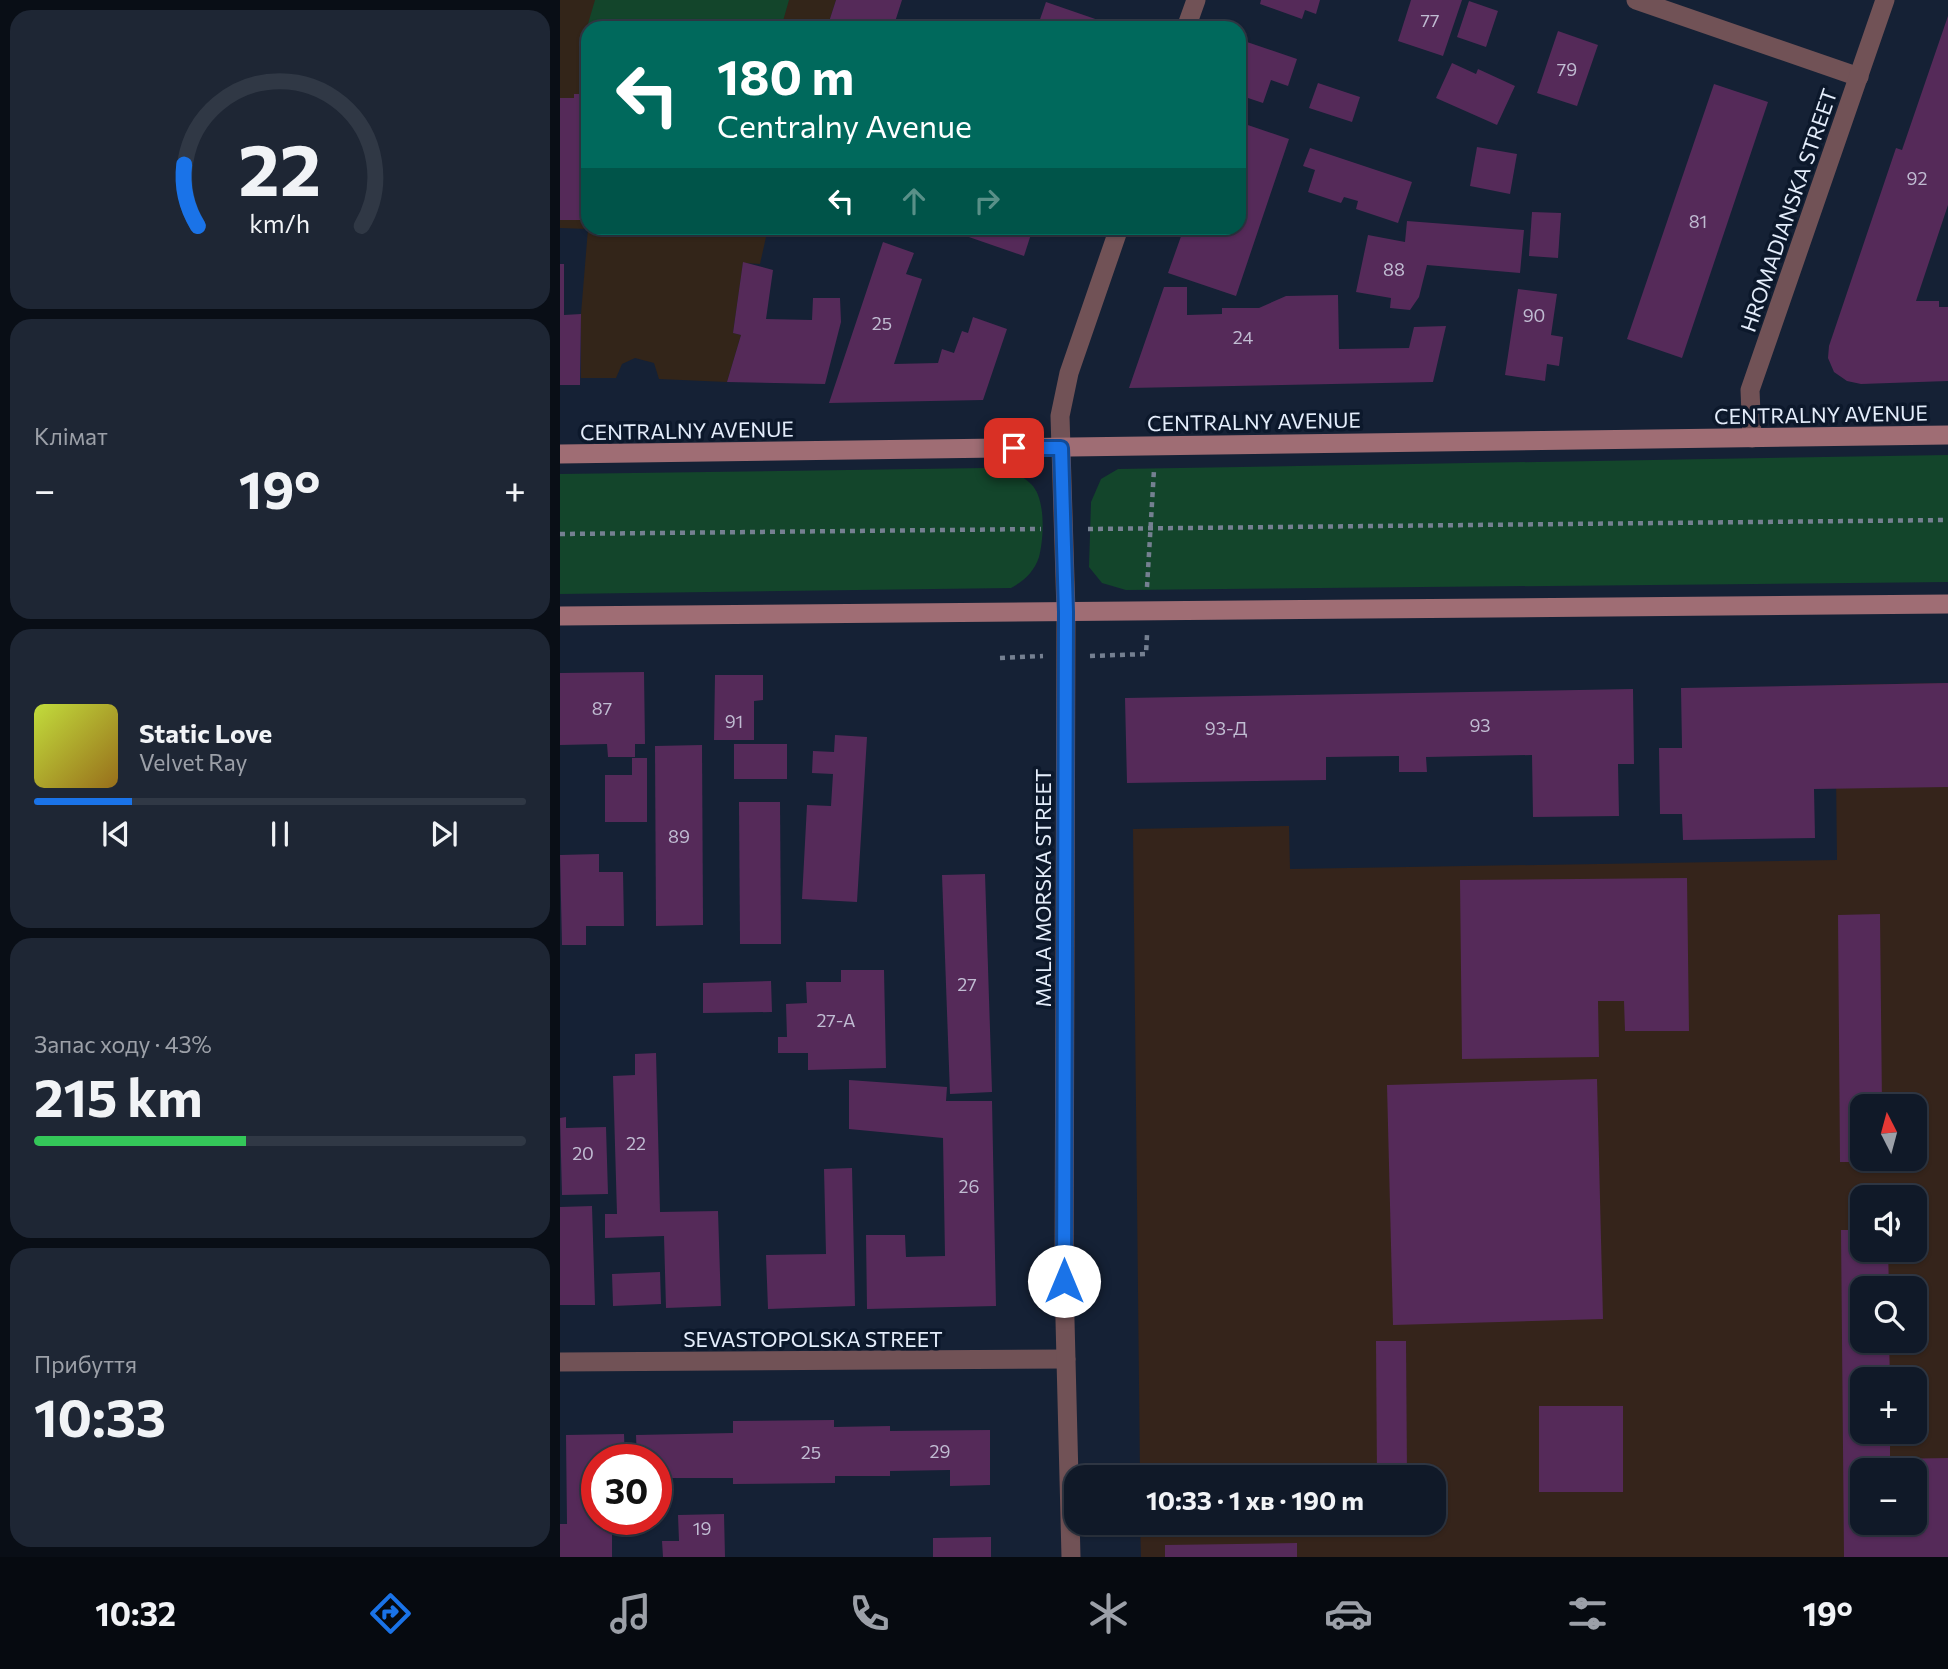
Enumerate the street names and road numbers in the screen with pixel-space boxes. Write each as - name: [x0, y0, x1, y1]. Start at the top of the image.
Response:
- street label: HROMADIANSKA STREET: [1735, 85, 1841, 335]
- street label: CENTRALNY AVENUE: [1714, 400, 1928, 428]
- street label: CENTRALNY AVENUE: [1147, 407, 1361, 435]
- street label: CENTRALNY AVENUE: [580, 416, 794, 444]
- street label: MALA MORSKA STREET: [1030, 769, 1055, 1007]
- street label: SEVASTOPOLSKA STREET: [683, 1326, 943, 1351]

